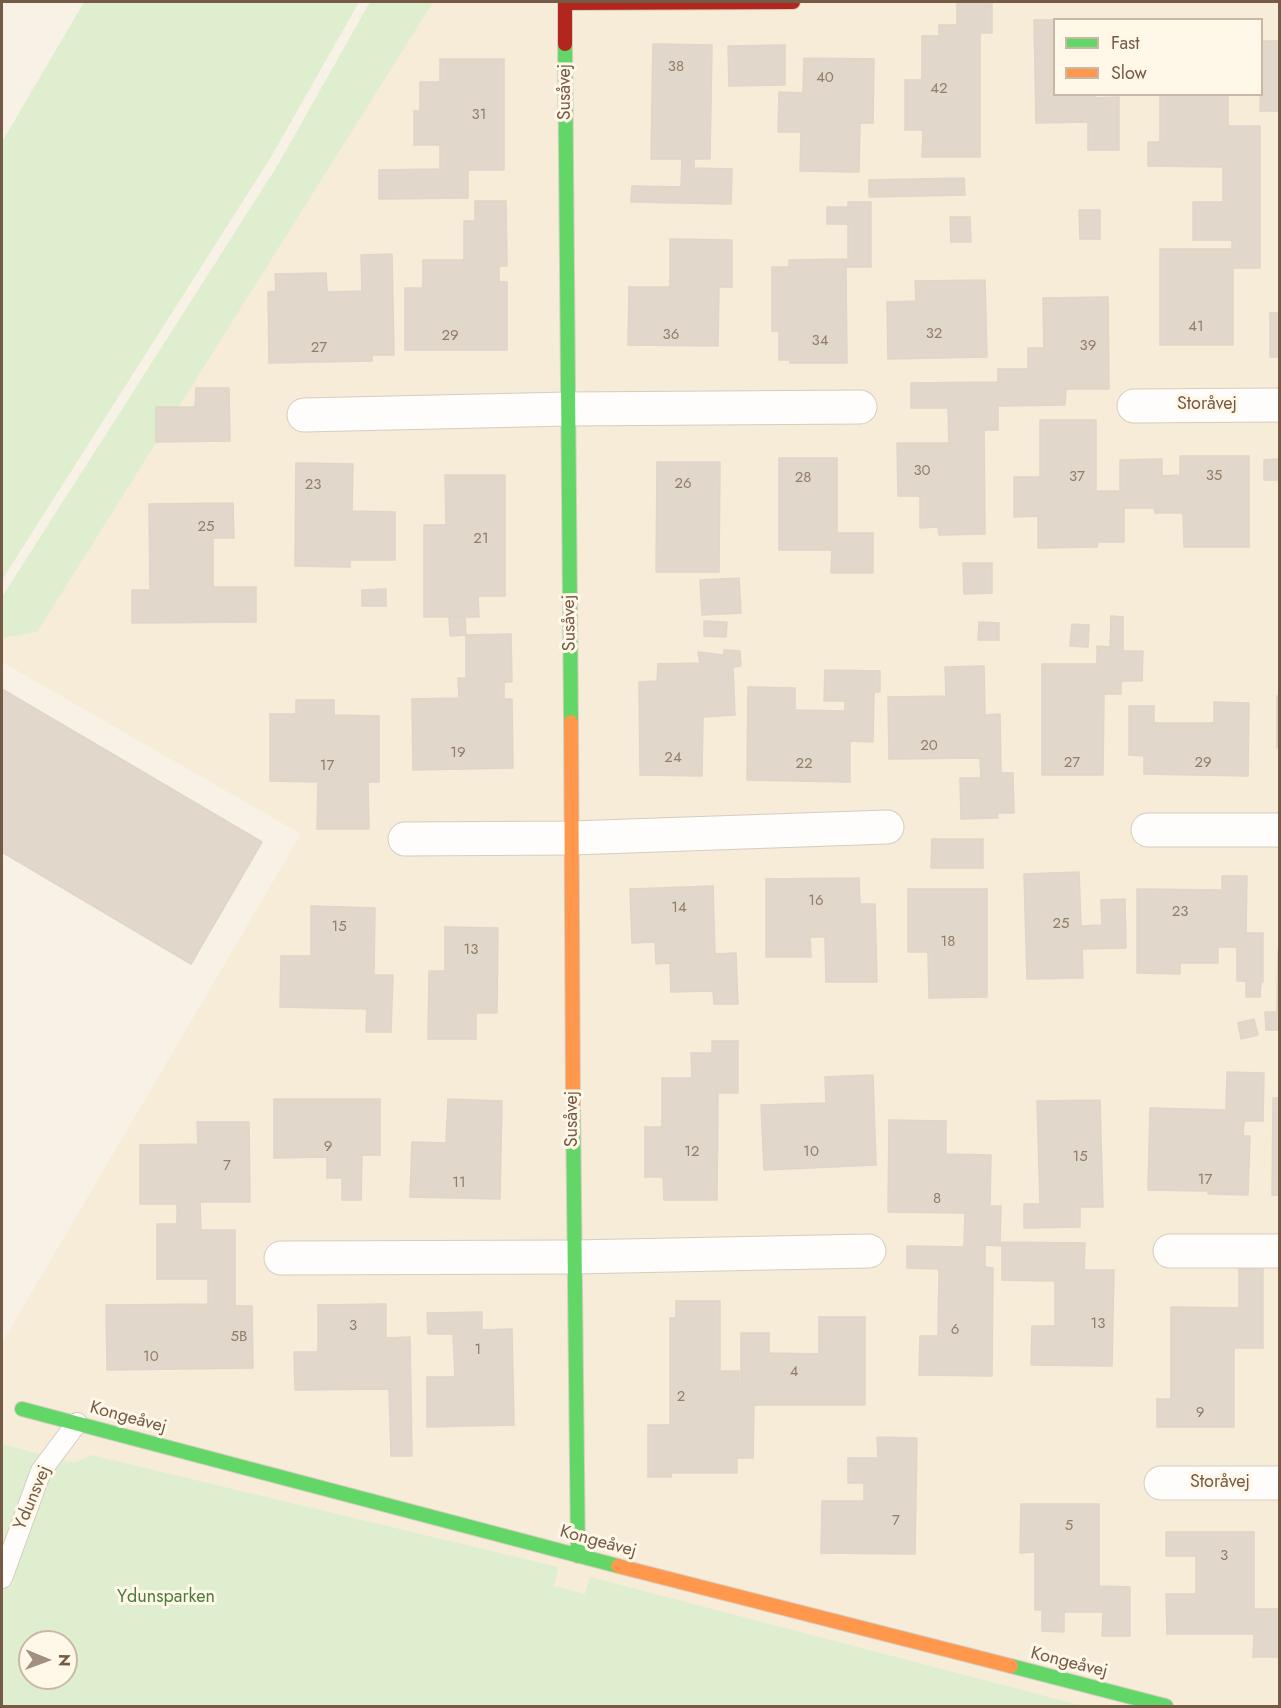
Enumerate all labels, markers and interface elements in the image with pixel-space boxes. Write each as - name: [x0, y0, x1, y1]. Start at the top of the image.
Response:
- legend: [1053, 18, 1263, 96]
- text: Fast: [1111, 30, 1140, 56]
- house number: 38: [668, 58, 684, 76]
- text: Slow: [1111, 60, 1147, 86]
- street label: Susåvej: [555, 64, 577, 120]
- house number: 40: [816, 69, 834, 87]
- house number: 42: [930, 80, 948, 98]
- house number: 31: [472, 106, 486, 124]
- house number: 41: [1188, 318, 1204, 336]
- house number: 32: [926, 325, 942, 343]
- house number: 36: [663, 326, 679, 344]
- house number: 29: [441, 327, 459, 345]
- house number: 34: [812, 332, 828, 350]
- house number: 39: [1080, 337, 1096, 355]
- house number: 27: [311, 339, 327, 357]
- street label: Storåvej: [1177, 394, 1237, 416]
- house number: 30: [913, 462, 931, 480]
- house number: 35: [1206, 467, 1222, 485]
- house number: 37: [1069, 468, 1085, 486]
- house number: 28: [795, 469, 811, 487]
- house number: 26: [674, 475, 692, 493]
- house number: 23: [305, 476, 321, 494]
- house number: 25: [198, 518, 214, 536]
- house number: 21: [473, 530, 489, 548]
- street label: Susåvej: [559, 595, 581, 651]
- house number: 20: [920, 737, 938, 755]
- house number: 19: [450, 744, 466, 762]
- house number: 24: [664, 749, 682, 767]
- house number: 27: [1064, 754, 1080, 772]
- house number: 29: [1194, 754, 1212, 772]
- house number: 22: [795, 755, 813, 773]
- house number: 17: [320, 757, 334, 775]
- house number: 16: [808, 892, 824, 910]
- house number: 14: [671, 899, 687, 917]
- house number: 23: [1172, 903, 1188, 921]
- house number: 25: [1053, 915, 1069, 933]
- house number: 15: [331, 918, 347, 936]
- house number: 18: [941, 933, 955, 951]
- house number: 13: [464, 941, 478, 959]
- street label: Susåvej: [562, 1091, 584, 1147]
- house number: 9: [324, 1138, 332, 1156]
- house number: 12: [684, 1143, 700, 1161]
- house number: 10: [803, 1143, 819, 1161]
- house number: 15: [1072, 1148, 1088, 1166]
- house number: 7: [223, 1157, 231, 1175]
- house number: 17: [1198, 1171, 1212, 1189]
- house number: 11: [452, 1174, 466, 1192]
- house number: 8: [933, 1190, 941, 1208]
- house number: 13: [1091, 1315, 1105, 1333]
- house number: 3: [349, 1317, 357, 1335]
- house number: 6: [951, 1321, 959, 1339]
- house number: 5B: [231, 1328, 247, 1346]
- house number: 1: [475, 1341, 481, 1359]
- house number: 10: [143, 1348, 159, 1366]
- house number: 4: [790, 1363, 798, 1381]
- house number: 2: [677, 1388, 685, 1406]
- street label: Kongeåvej: [87, 1397, 169, 1439]
- house number: 9: [1196, 1404, 1204, 1422]
- street label: Ydunsvej: [10, 1463, 56, 1533]
- street label: Storåvej: [1190, 1472, 1250, 1494]
- house number: 7: [892, 1512, 900, 1530]
- house number: 5: [1065, 1517, 1073, 1535]
- street label: Kongeåvej: [557, 1521, 639, 1563]
- house number: 3: [1220, 1547, 1228, 1565]
- park label: Ydunsparken: [117, 1587, 215, 1609]
- north arrow: [18, 1630, 78, 1690]
- street label: Kongeåvej: [1028, 1643, 1110, 1683]
- text: N: [53, 1654, 76, 1667]

